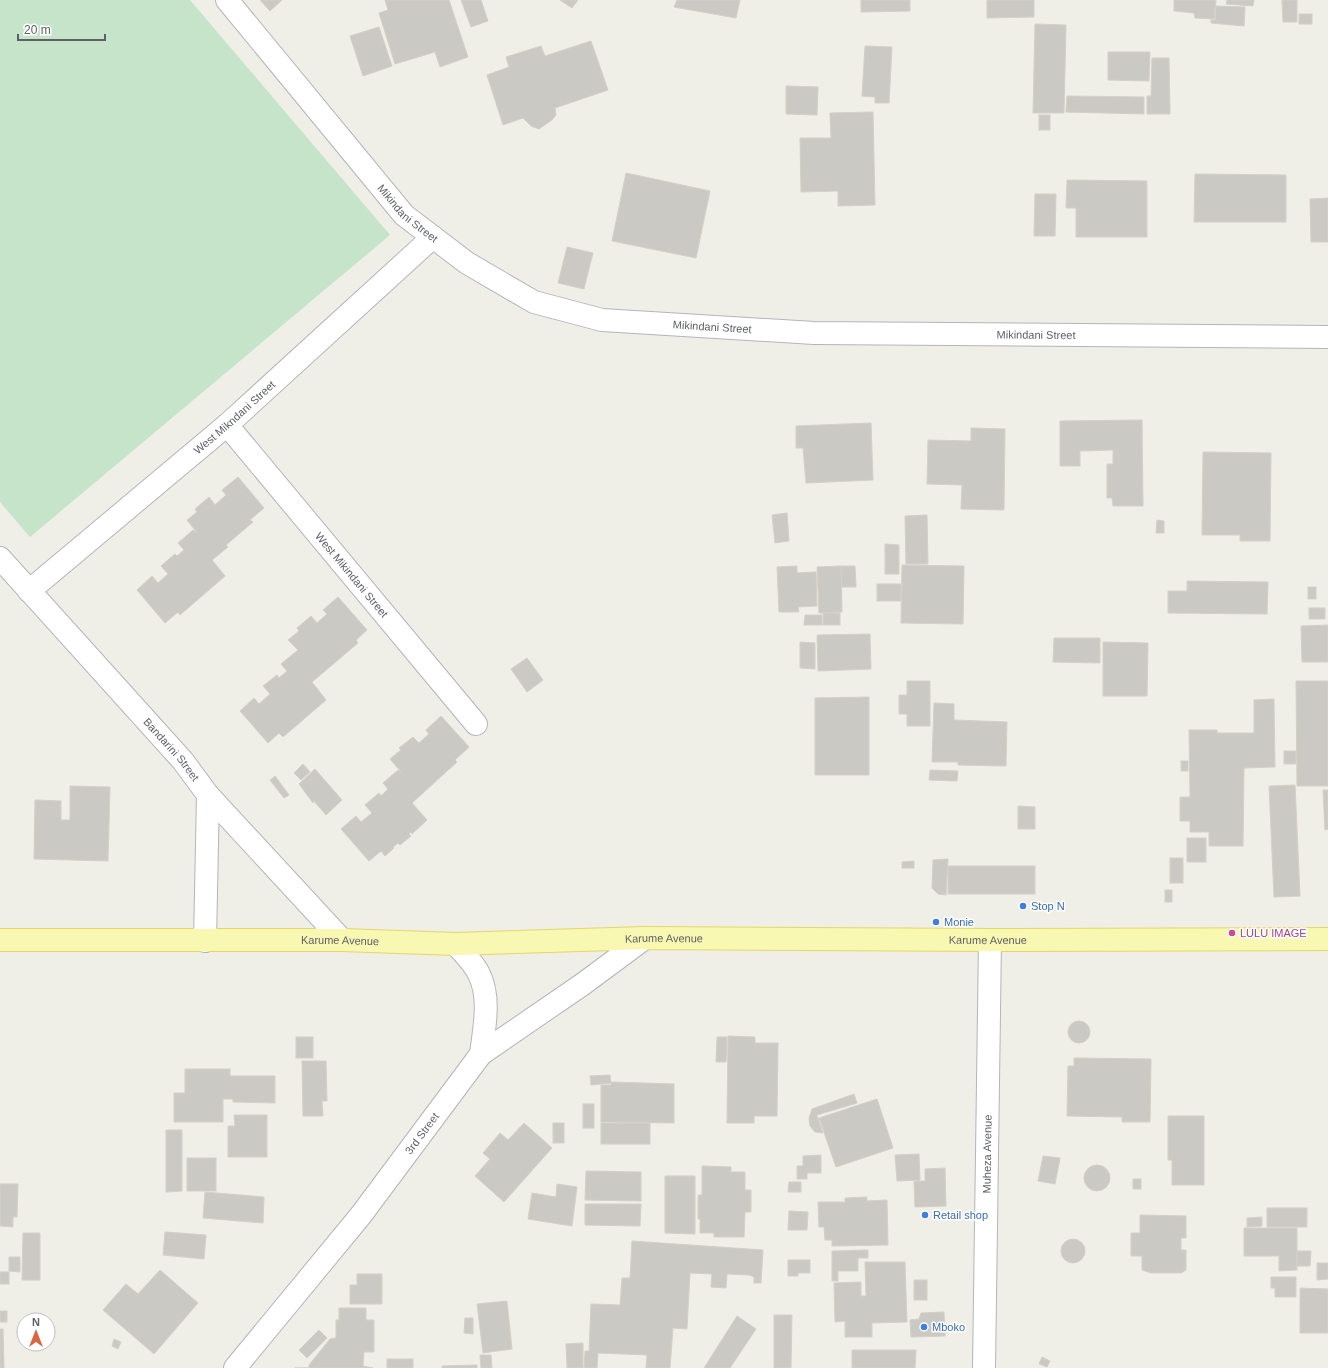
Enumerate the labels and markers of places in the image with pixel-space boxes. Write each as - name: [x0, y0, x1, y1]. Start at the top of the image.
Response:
- place label: Stop N: [1031, 900, 1065, 912]
- marker: Stop N: [1018, 901, 1028, 911]
- place label: Monie: [944, 916, 974, 928]
- marker: Monie: [931, 917, 941, 927]
- place label: LULU IMAGE: [1240, 927, 1307, 939]
- marker: LULU IMAGE: [1227, 928, 1237, 938]
- place label: Retail shop: [933, 1209, 988, 1221]
- marker: Retail shop: [920, 1210, 930, 1220]
- place label: Mboko: [932, 1321, 965, 1333]
- marker: Mboko: [919, 1322, 929, 1332]

